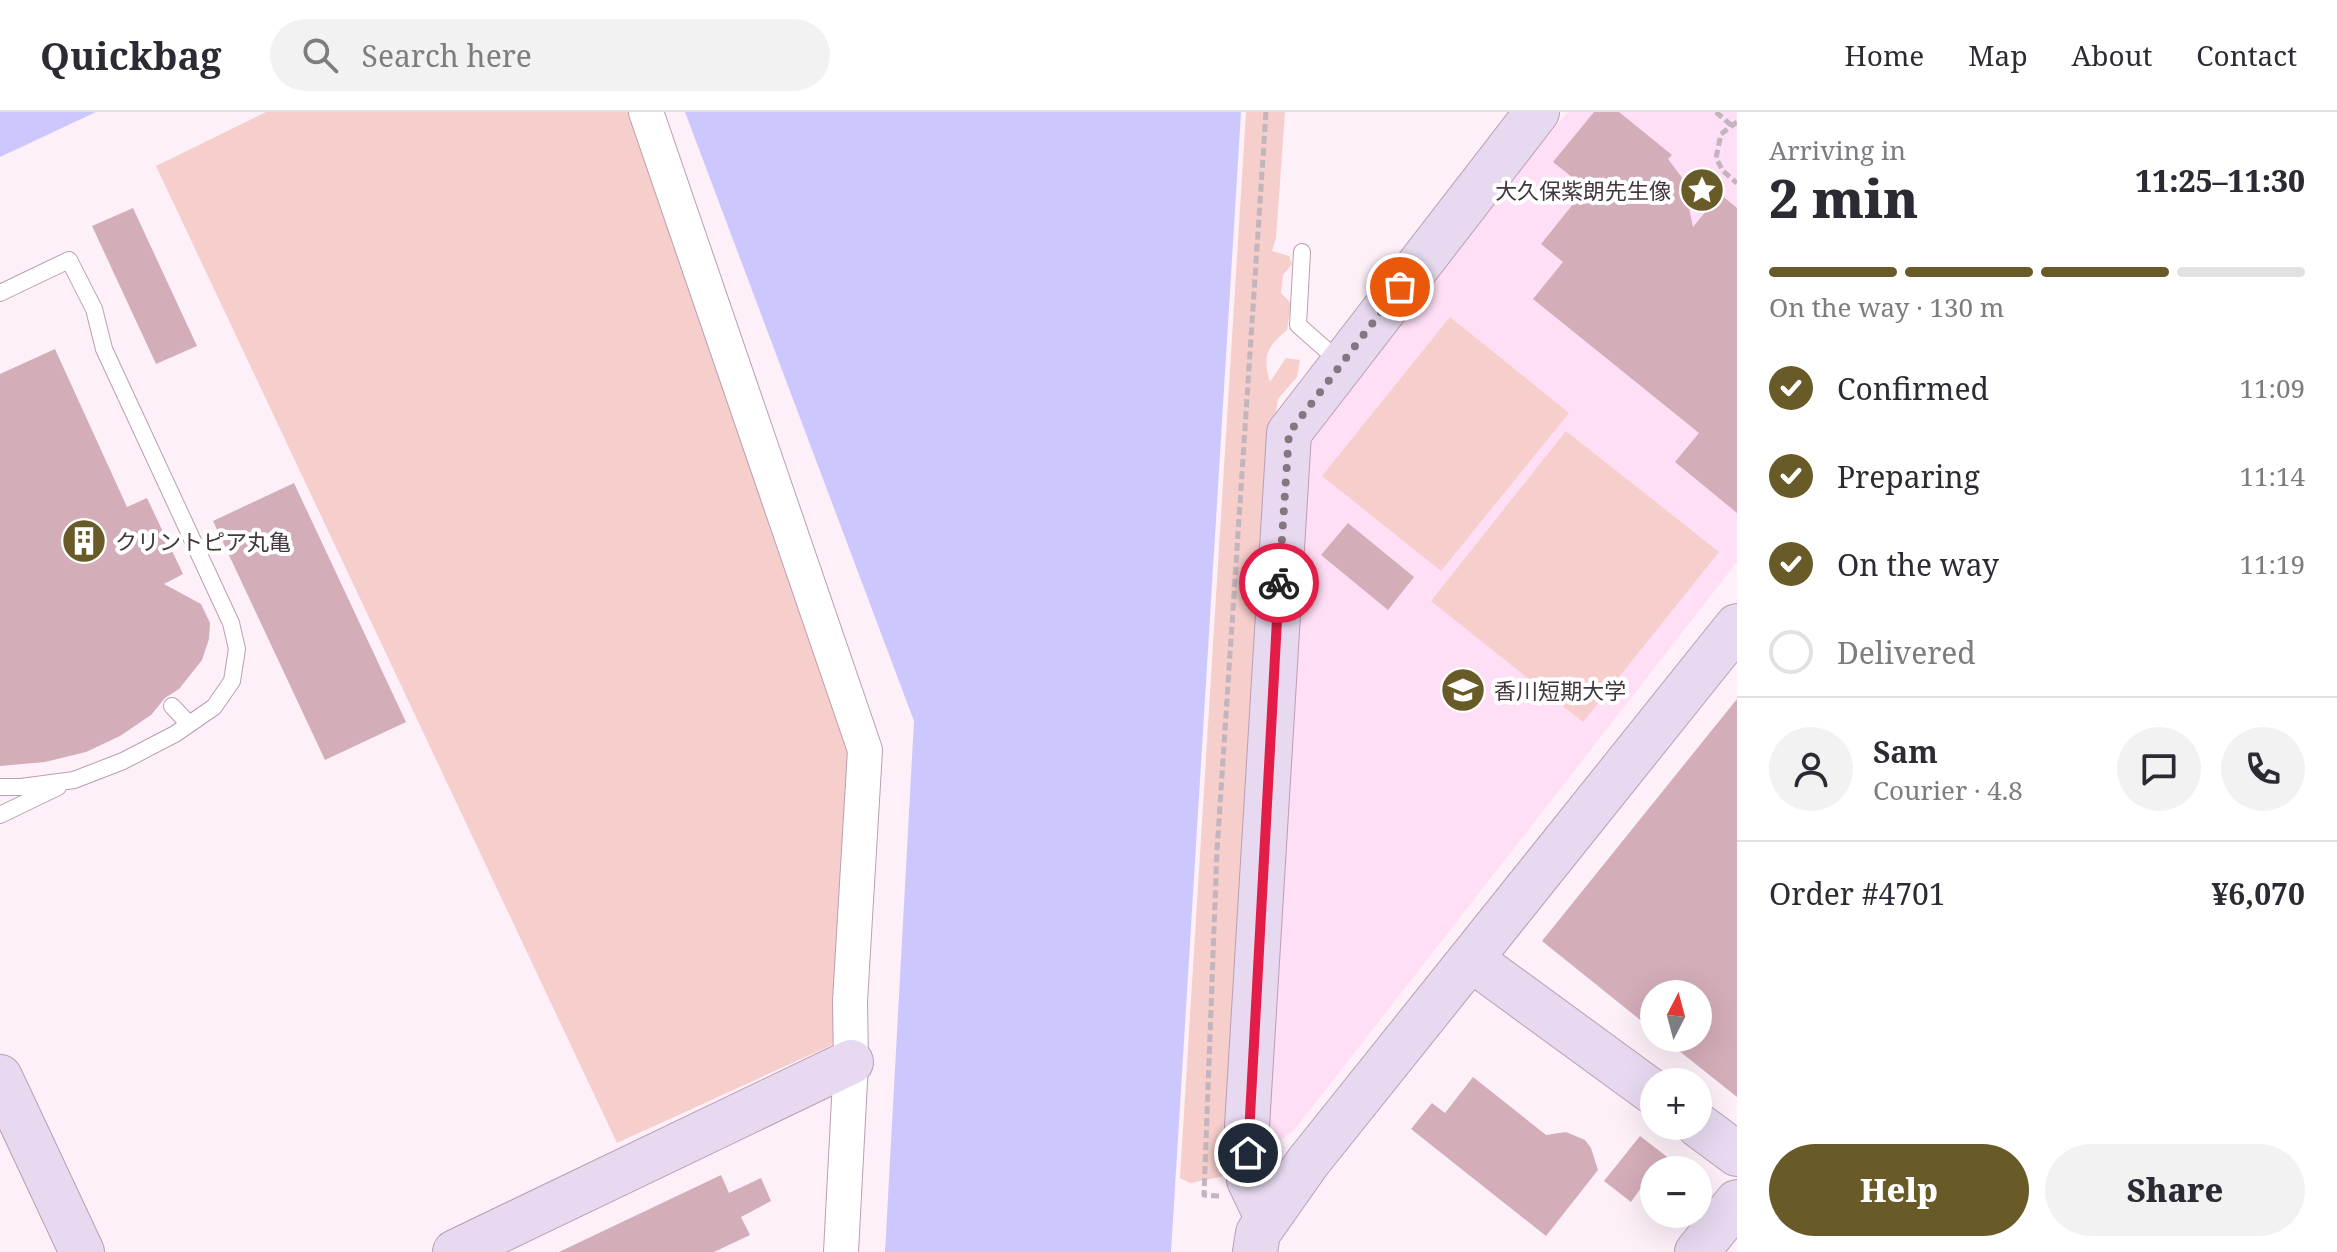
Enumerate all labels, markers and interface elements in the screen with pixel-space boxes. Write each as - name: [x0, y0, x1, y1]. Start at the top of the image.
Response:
- search box: [270, 19, 830, 91]
- text: Quickbag: [40, 29, 222, 81]
- icon: search: [298, 33, 342, 77]
- text: Search here: [362, 35, 532, 76]
- text: Home: [1845, 36, 1924, 74]
- text: Map: [1968, 36, 2028, 74]
- text: About: [2072, 36, 2152, 74]
- text: Contact: [2196, 36, 2297, 74]
- text: Arriving in: [1769, 132, 1906, 168]
- text: 11:25–11:30: [2135, 160, 2305, 201]
- text: 2 min: [1769, 162, 1918, 233]
- place icon: 大久保紫朗先生像: [1678, 166, 1726, 214]
- place label: 大久保紫朗先生像: [1495, 175, 1671, 205]
- pin: [1366, 253, 1434, 321]
- icon: bag: [1378, 265, 1422, 309]
- text: On the way · 130 m: [1769, 289, 2004, 325]
- icon: check: [1769, 366, 1813, 410]
- text: Confirmed: [1837, 368, 1989, 409]
- text: 11:09: [2239, 370, 2305, 406]
- icon: check: [1769, 454, 1813, 498]
- text: Preparing: [1837, 456, 1980, 497]
- text: 11:14: [2239, 458, 2305, 494]
- building icon: クリントピア丸亀: [60, 517, 108, 565]
- place label: クリントピア丸亀: [115, 526, 291, 556]
- icon: check: [1769, 542, 1813, 586]
- courier: [1239, 543, 1319, 623]
- text: On the way: [1837, 544, 1999, 585]
- text: 11:19: [2239, 546, 2305, 582]
- icon: bike: [1257, 561, 1301, 605]
- text: Delivered: [1837, 632, 1976, 673]
- school or university icon: 香川短期大学: [1439, 666, 1487, 714]
- place label: 香川短期大学: [1494, 675, 1626, 705]
- button: person: [1769, 727, 1853, 811]
- button: chat: [2117, 727, 2201, 811]
- button: phone: [2221, 727, 2305, 811]
- text: Sam: [1873, 731, 1938, 772]
- text: Courier · 4.8: [1873, 772, 2023, 808]
- text: Order #4701: [1769, 873, 1946, 914]
- text: ¥6,070: [2211, 873, 2305, 914]
- north arrow: [1640, 980, 1712, 1052]
- map controls: [1640, 980, 1712, 1228]
- button: +: [1640, 1068, 1712, 1140]
- pin: [1214, 1119, 1282, 1187]
- icon: home: [1226, 1131, 1270, 1175]
- button: Help: [1769, 1144, 2029, 1236]
- button: Share: [2045, 1144, 2305, 1236]
- button: −: [1640, 1156, 1712, 1228]

